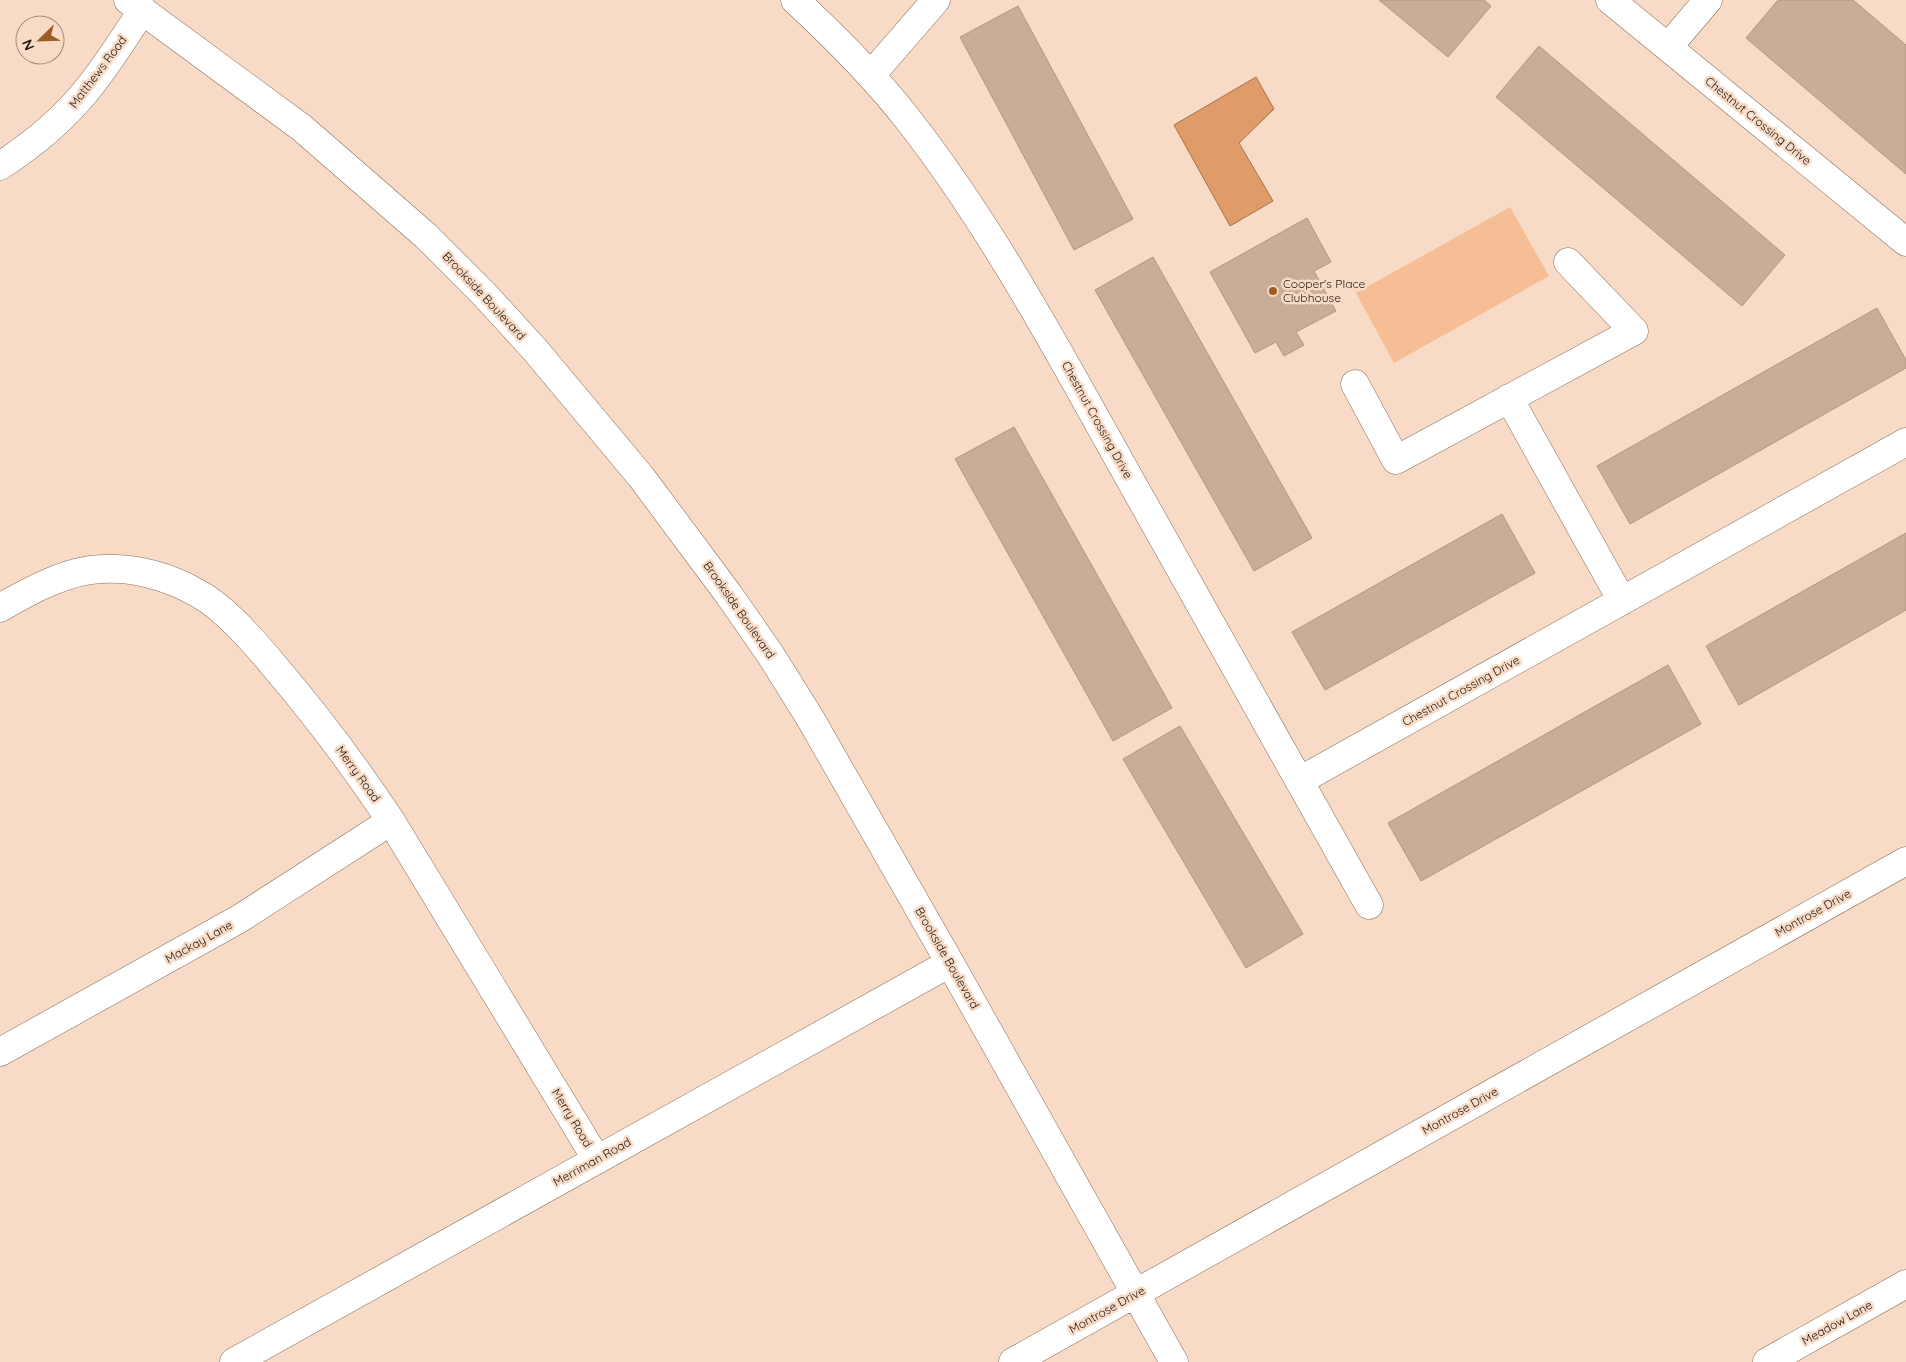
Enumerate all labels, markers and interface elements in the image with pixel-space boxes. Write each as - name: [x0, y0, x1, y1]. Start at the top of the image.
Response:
- north arrow: [15, 15, 65, 65]
- street label: Matthews Road: [66, 33, 130, 111]
- text: N: [18, 37, 38, 53]
- street label: Chestnut Crossing Drive: [1702, 73, 1815, 168]
- street label: Brookside Boulevard: [440, 248, 529, 343]
- place label: Cooper's Place Clubhouse: [1283, 276, 1366, 305]
- marker: Cooper's Place Clubhouse: [1267, 285, 1279, 297]
- street label: Chestnut Crossing Drive: [1059, 358, 1136, 481]
- street label: Brookside Boulevard: [700, 558, 779, 661]
- street label: Chestnut Crossing Drive: [1399, 652, 1522, 729]
- street label: Merry Road: [333, 743, 384, 805]
- street label: Montrose Drive: [1772, 885, 1853, 940]
- street label: Brookside Boulevard: [912, 904, 983, 1011]
- street label: Mackay Lane: [163, 917, 235, 966]
- street label: Montrose Drive: [1419, 1083, 1500, 1138]
- street label: Merry Road: [549, 1086, 596, 1150]
- street label: Merriman Road: [550, 1134, 633, 1189]
- street label: Montrose Drive: [1066, 1282, 1147, 1337]
- street label: Meadow Lane: [1799, 1297, 1875, 1348]

